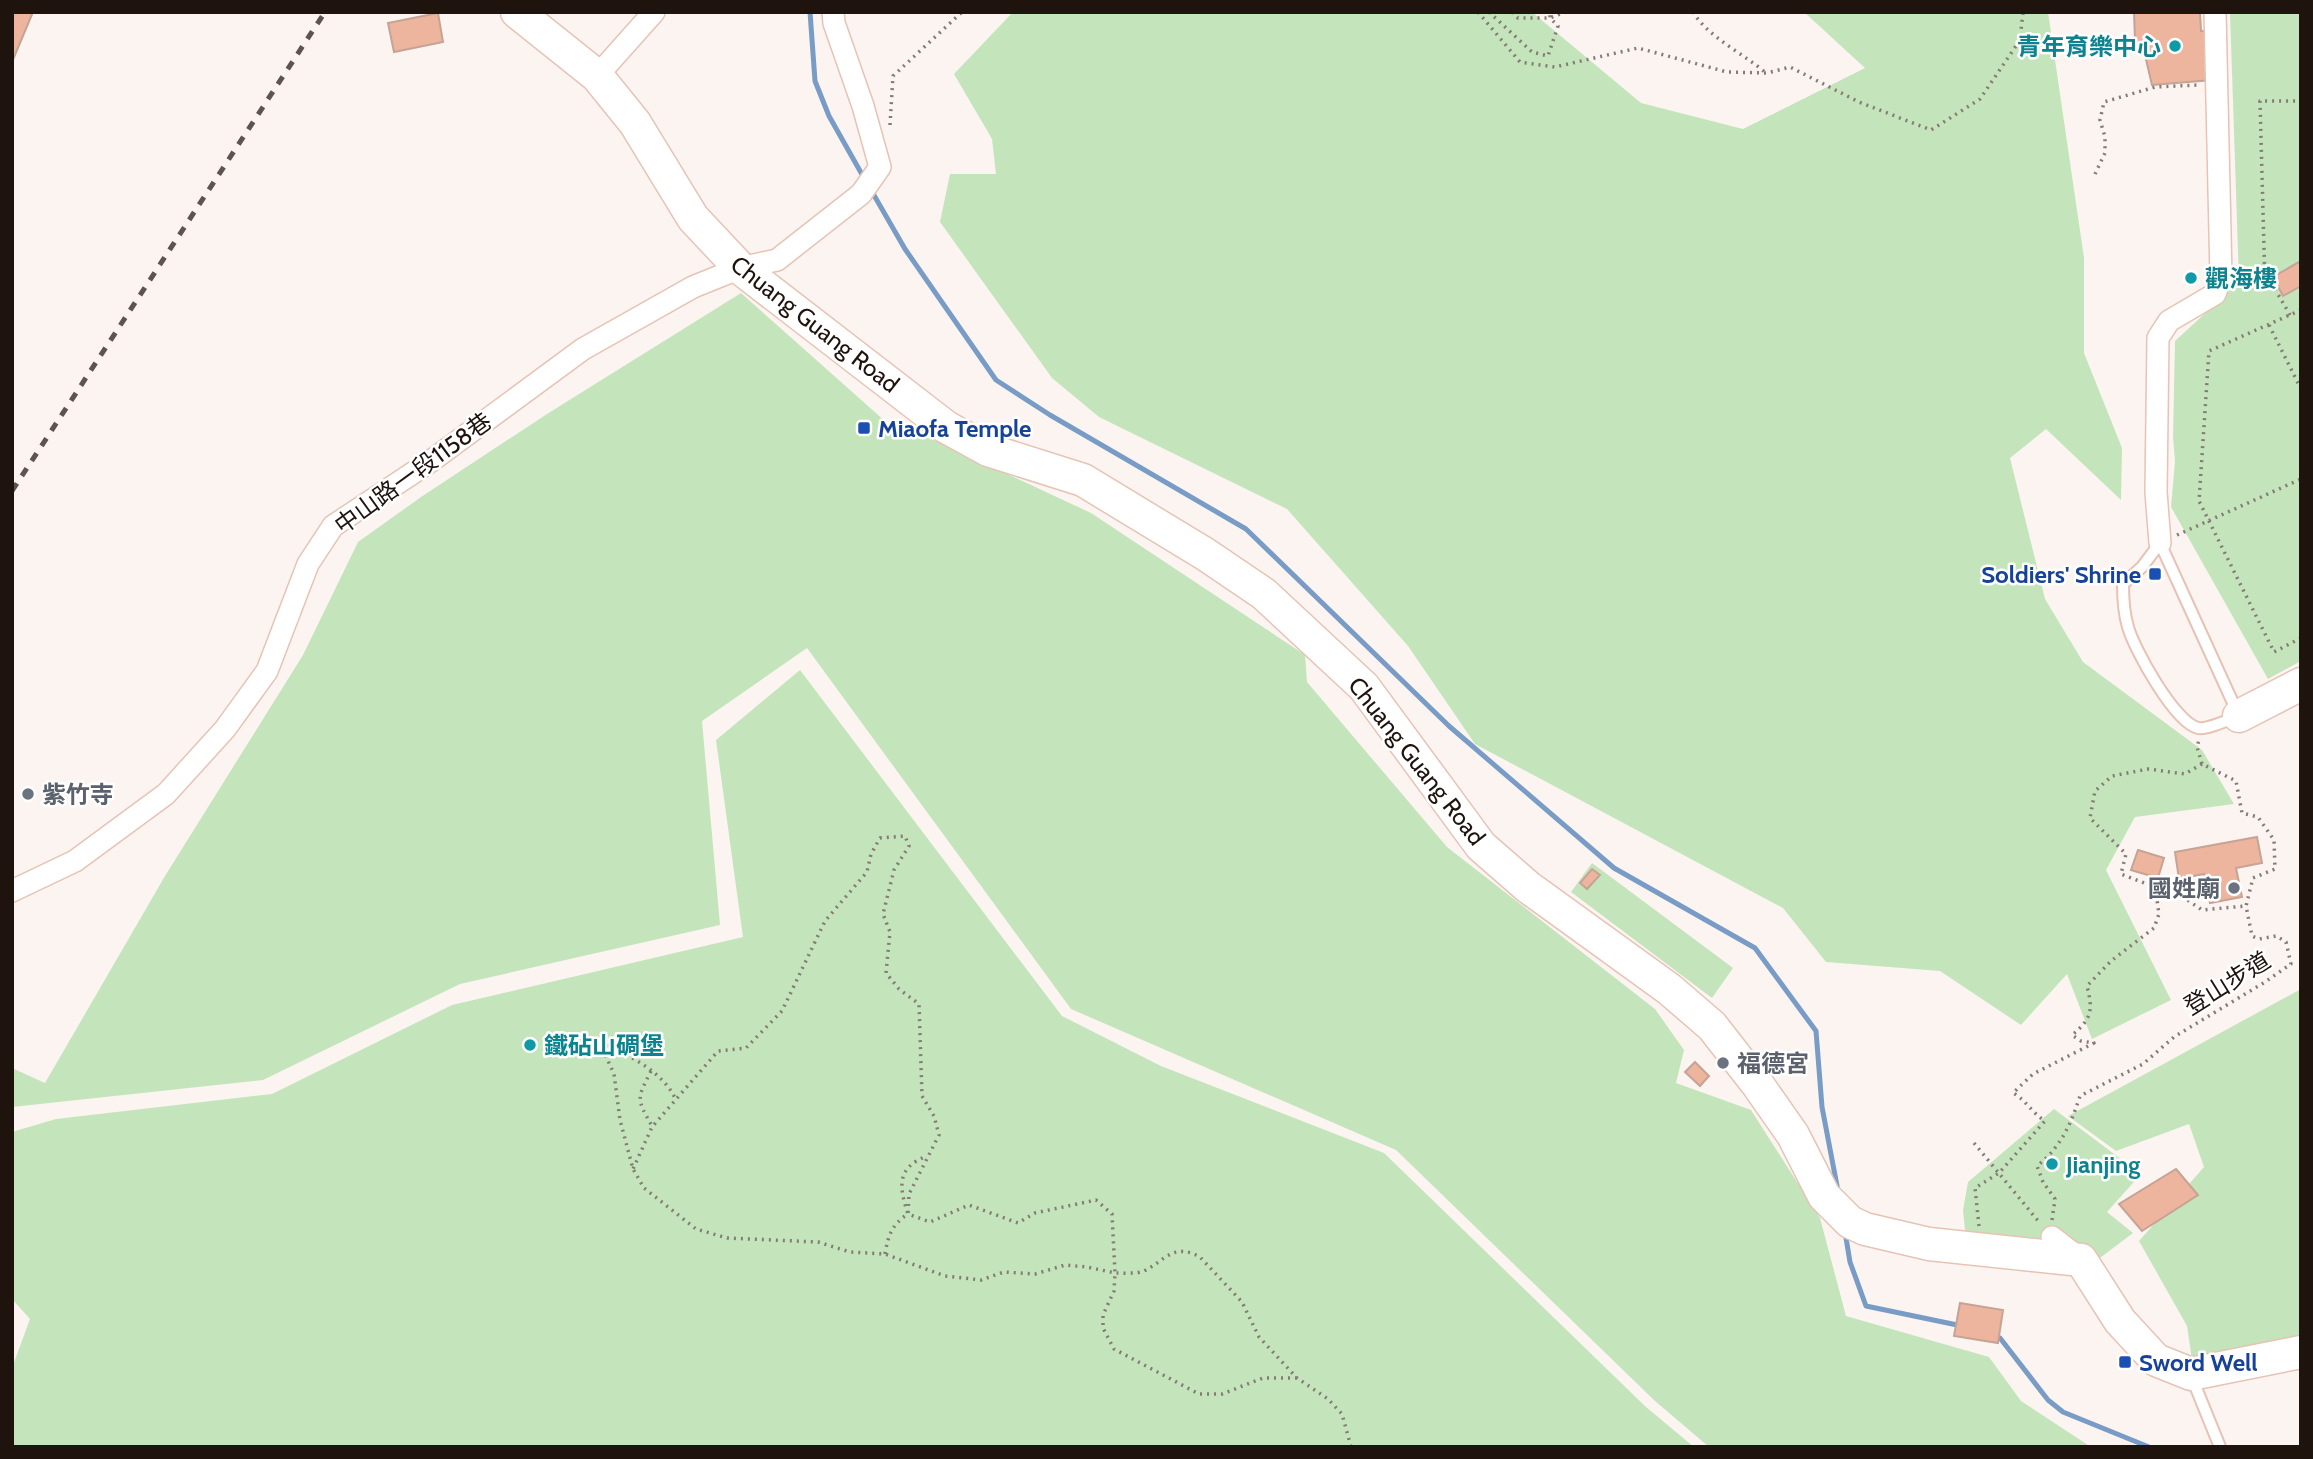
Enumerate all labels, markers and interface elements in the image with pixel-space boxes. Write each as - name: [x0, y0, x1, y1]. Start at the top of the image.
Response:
- place label: 青年育樂中心: [2017, 32, 2161, 61]
- marker: 青年育樂中心: [2167, 38, 2183, 54]
- street label: Chuang Guang Road: [725, 249, 905, 399]
- place label: 觀海樓: [2205, 264, 2277, 293]
- marker: 觀海樓: [2183, 270, 2199, 286]
- street label: 中山路一段1158巷: [329, 406, 497, 540]
- place label: Miaofa Temple: [878, 414, 1031, 443]
- marker: Miaofa Temple: [856, 420, 872, 436]
- place label: Soldiers' Shrine: [1981, 560, 2141, 589]
- marker: Soldiers' Shrine: [2147, 566, 2163, 582]
- street label: Chuang Guang Road: [1342, 671, 1492, 851]
- place label: 紫竹寺: [42, 780, 114, 809]
- marker: 紫竹寺: [20, 786, 36, 802]
- place label: 國姓廟: [2148, 874, 2220, 903]
- marker: 國姓廟: [2226, 880, 2242, 896]
- street label: 登山步道: [2179, 945, 2275, 1021]
- place label: 鐵砧山碉堡: [544, 1031, 664, 1060]
- marker: 鐵砧山碉堡: [522, 1037, 538, 1053]
- place label: 福德宮: [1737, 1049, 1809, 1078]
- marker: 福德宮: [1715, 1055, 1731, 1071]
- place label: Jianjing: [2065, 1150, 2140, 1179]
- marker: Jianjing: [2044, 1156, 2060, 1172]
- place label: Sword Well: [2139, 1348, 2258, 1377]
- marker: Sword Well: [2117, 1354, 2133, 1370]

